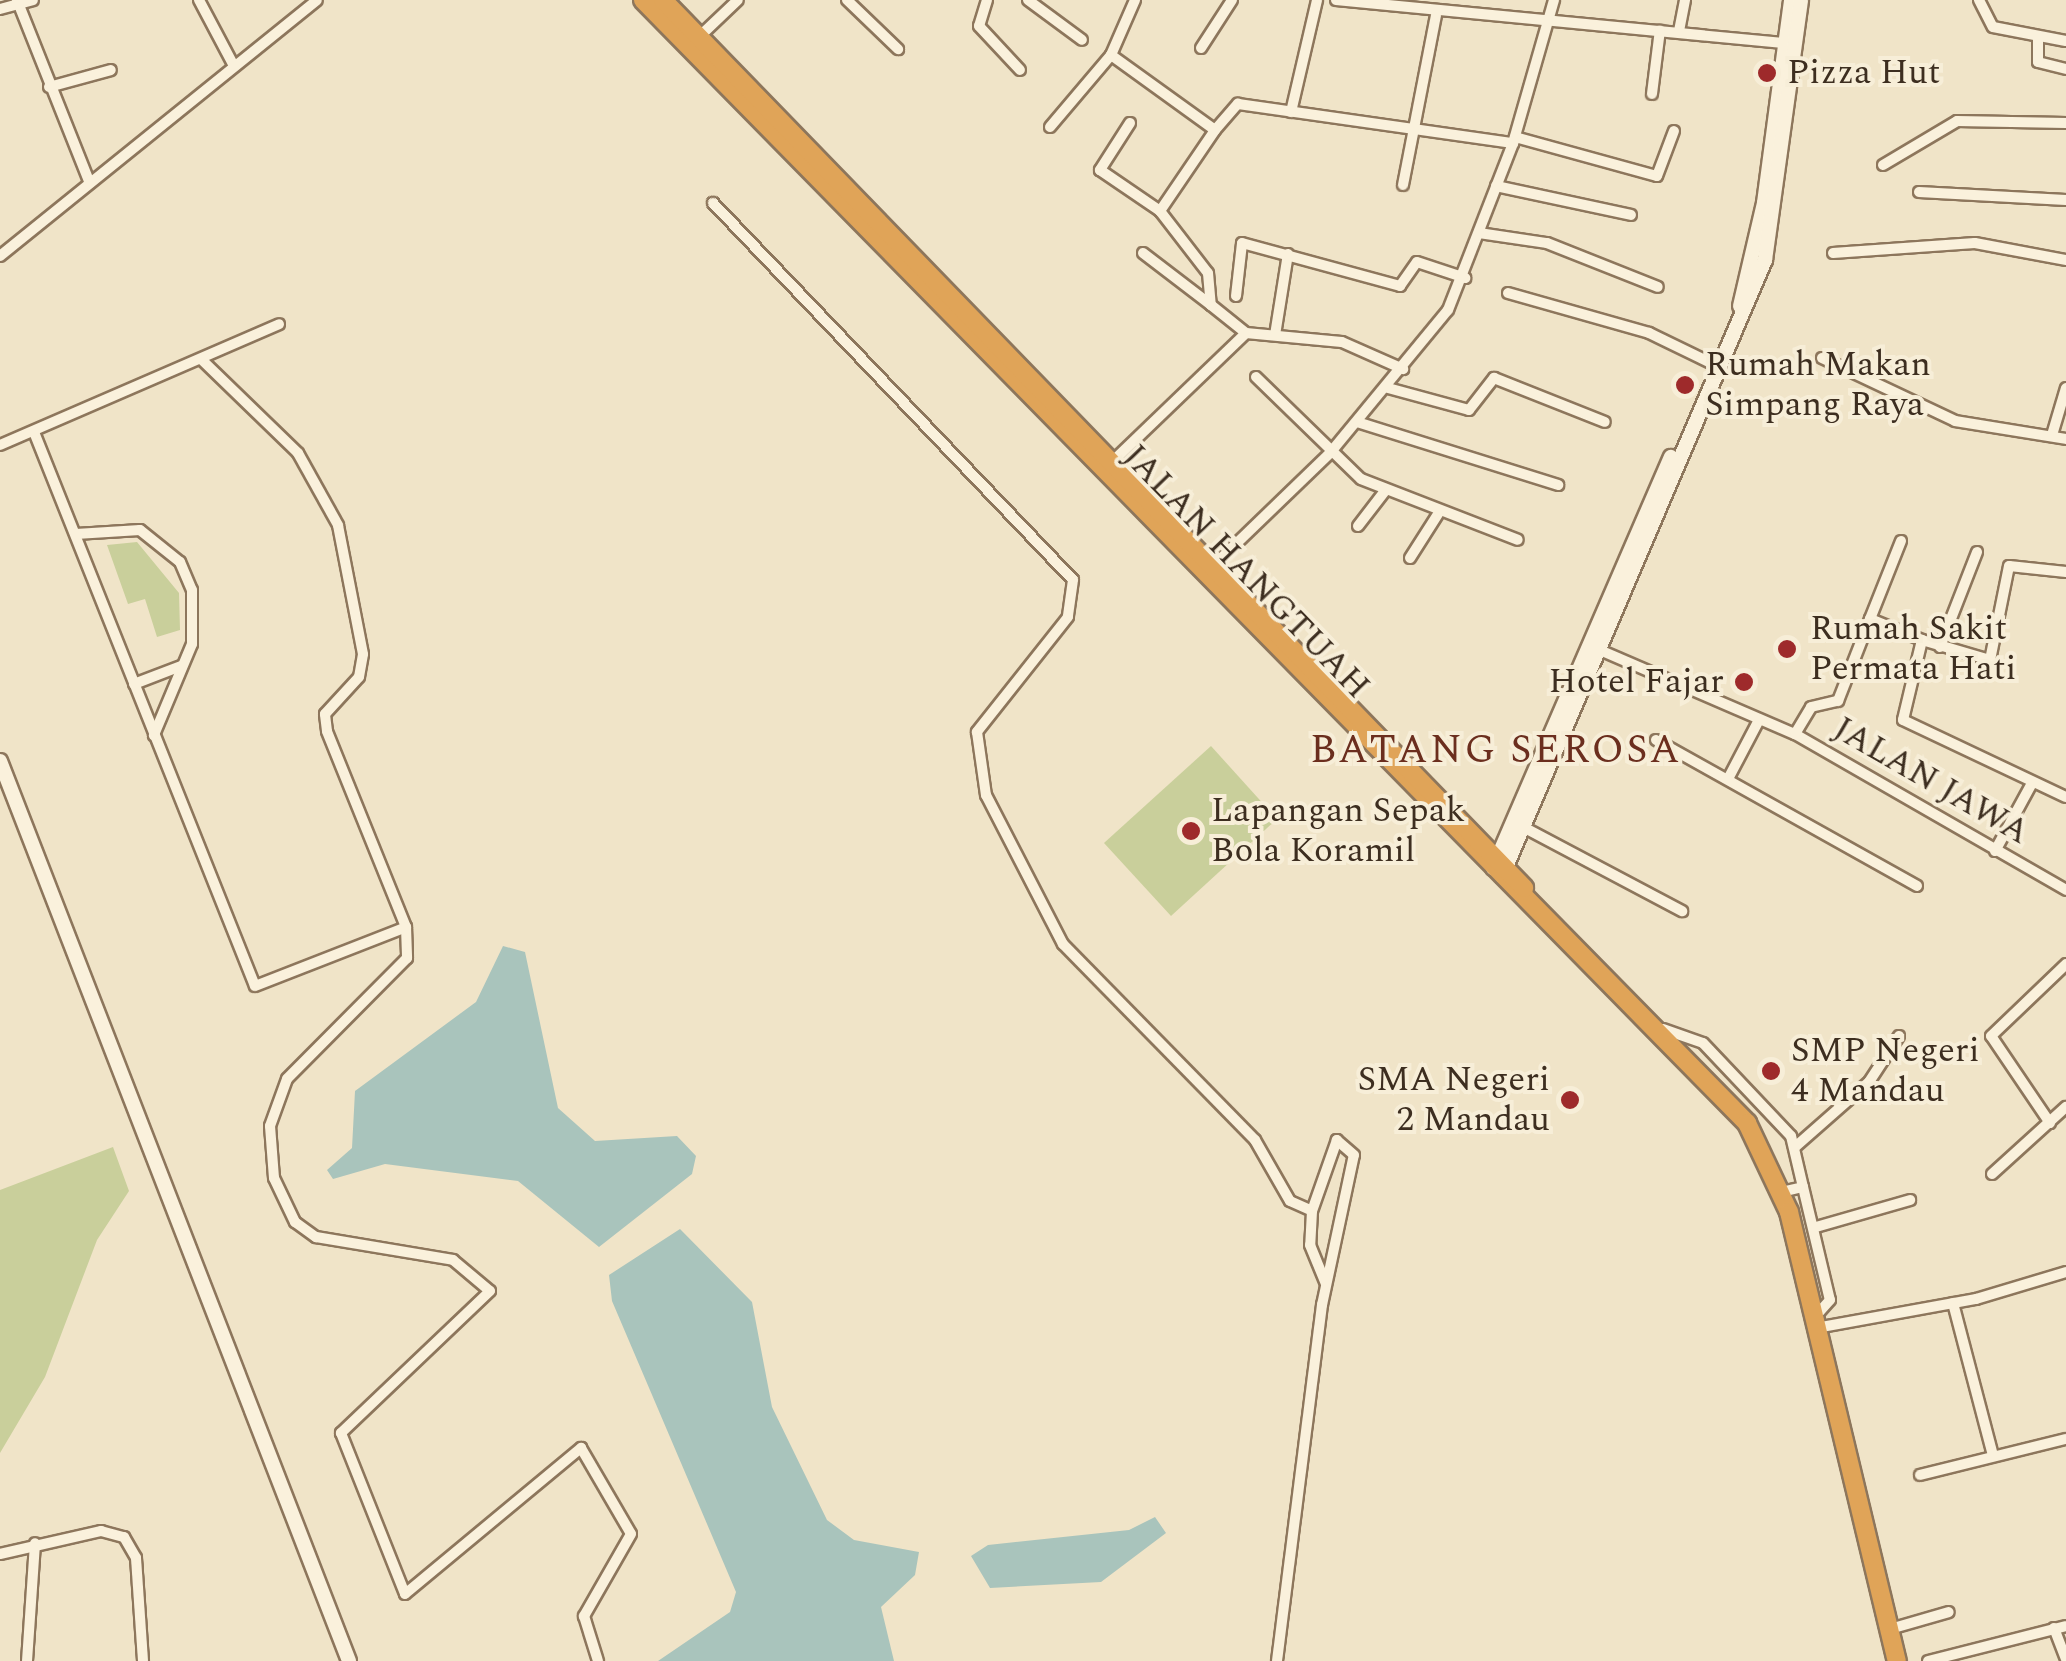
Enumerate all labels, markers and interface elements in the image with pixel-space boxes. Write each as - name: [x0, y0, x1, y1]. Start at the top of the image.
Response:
- place label: Pizza Hut: [1787, 52, 1940, 94]
- marker: Pizza Hut: [1756, 62, 1778, 84]
- place label: Rumah Makan Simpang Raya: [1705, 344, 1931, 426]
- marker: Rumah Makan Simpang Raya: [1674, 374, 1696, 396]
- street label: JALAN HANGTUAH: [1114, 436, 1378, 708]
- place label: Rumah Sakit Permata Hati: [1810, 608, 2017, 690]
- marker: Rumah Sakit Permata Hati: [1774, 636, 1800, 662]
- place label: Hotel Fajar: [1548, 661, 1724, 703]
- marker: Hotel Fajar: [1733, 671, 1755, 693]
- street label: JALAN JAWA: [1826, 708, 2036, 854]
- district label: BATANG SEROSA: [1310, 727, 1682, 775]
- place label: Lapangan Sepak Bola Koramil: [1211, 790, 1465, 872]
- marker: Lapangan Sepak Bola Koramil: [1180, 820, 1202, 842]
- place label: SMP Negeri 4 Mandau: [1791, 1030, 1980, 1112]
- place label: SMA Negeri 2 Mandau: [1357, 1059, 1550, 1141]
- marker: SMP Negeri 4 Mandau: [1760, 1060, 1782, 1082]
- marker: SMA Negeri 2 Mandau: [1559, 1089, 1581, 1111]

